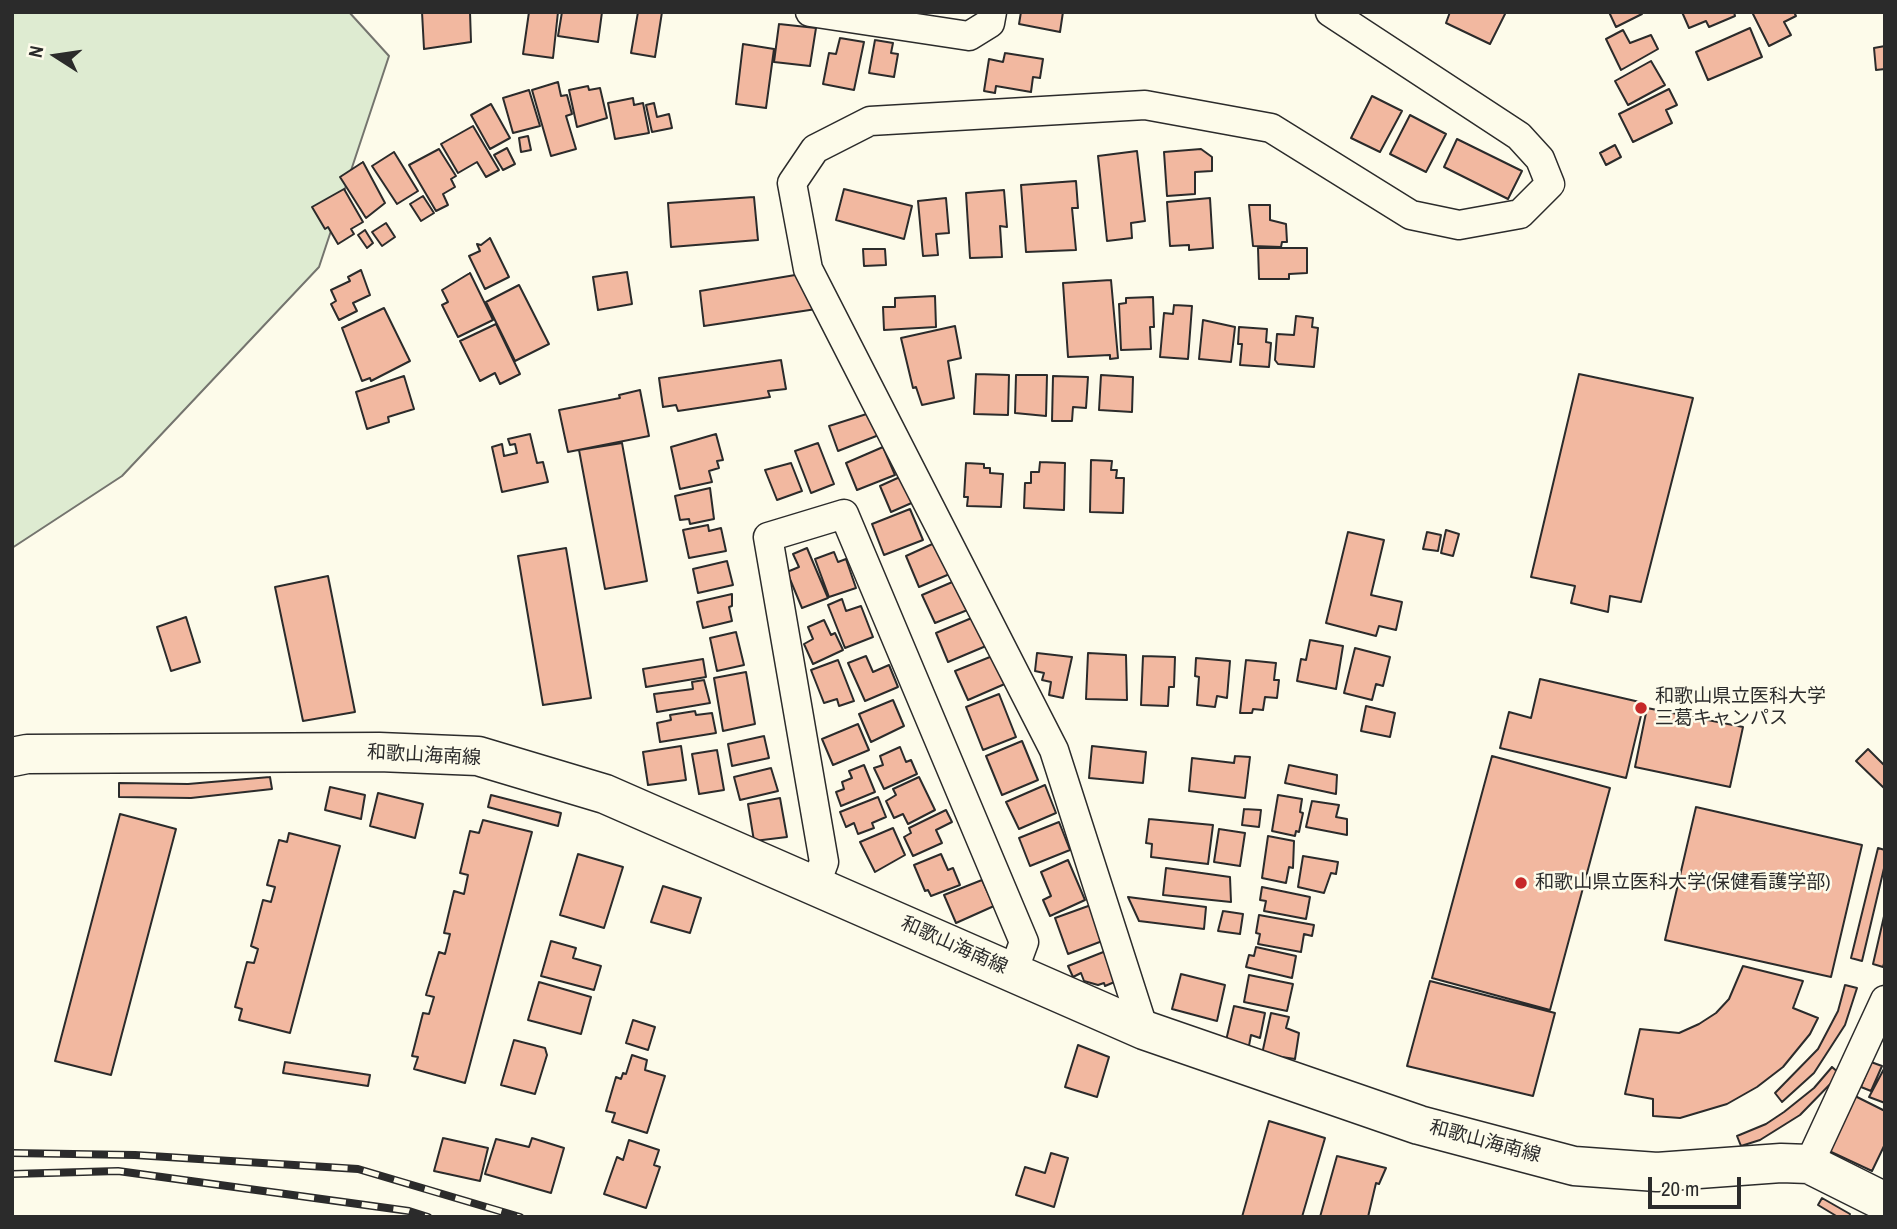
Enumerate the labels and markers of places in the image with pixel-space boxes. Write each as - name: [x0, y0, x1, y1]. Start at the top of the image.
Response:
- place label: 和歌山県立医科大学 三葛キャンパス: [1655, 686, 1826, 730]
- marker: 和歌山県立医科大学 三葛キャンパス: [1633, 700, 1649, 716]
- place label: 和歌山県立医科大学(保健看護学部): [1535, 872, 1830, 894]
- marker: 和歌山県立医科大学(保健看護学部): [1513, 875, 1529, 891]

